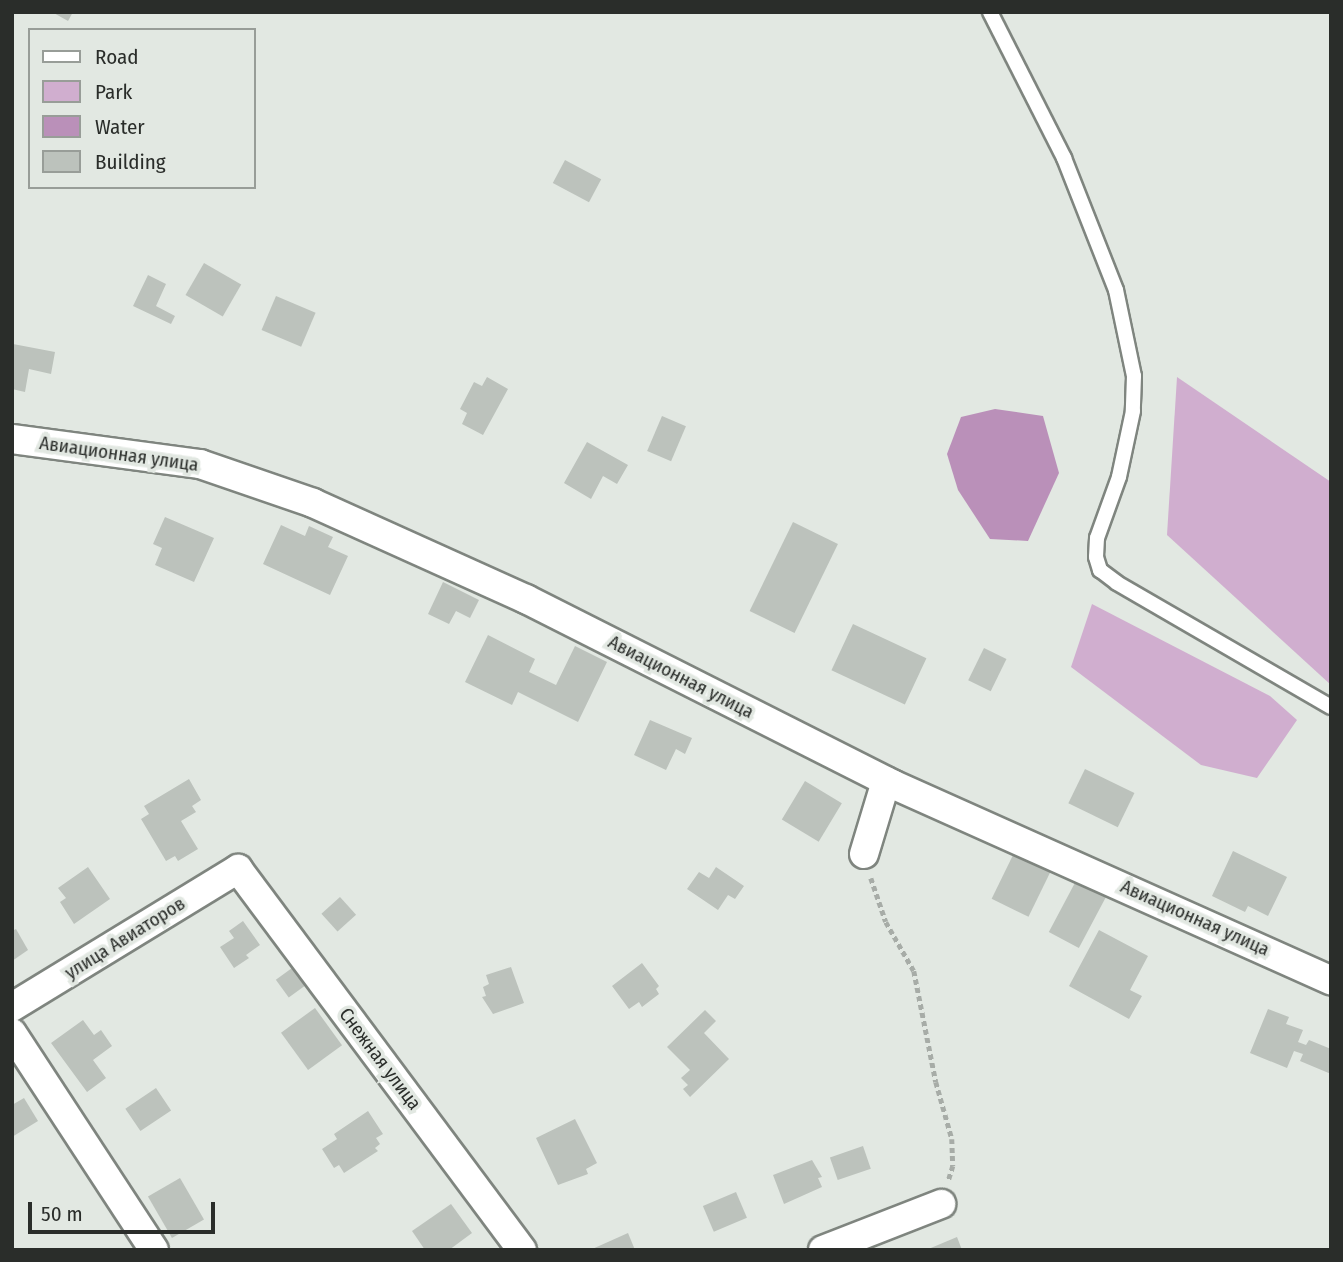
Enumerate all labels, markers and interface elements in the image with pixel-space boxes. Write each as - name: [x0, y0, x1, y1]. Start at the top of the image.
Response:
- legend: [28, 28, 256, 189]
- text: Road: [95, 44, 139, 70]
- text: Park: [95, 79, 132, 105]
- text: Water: [95, 114, 145, 140]
- text: Building: [95, 149, 166, 175]
- street label: Авиационная улица: [38, 432, 200, 476]
- street label: Авиационная улица: [604, 630, 758, 724]
- street label: Авиационная улица: [1117, 875, 1273, 961]
- street label: улица Авиаторов: [61, 892, 189, 984]
- street label: Снежная улица: [334, 1004, 426, 1114]
- scale bar: [32, 1188, 219, 1232]
- text: 50 m: [41, 1201, 83, 1227]

